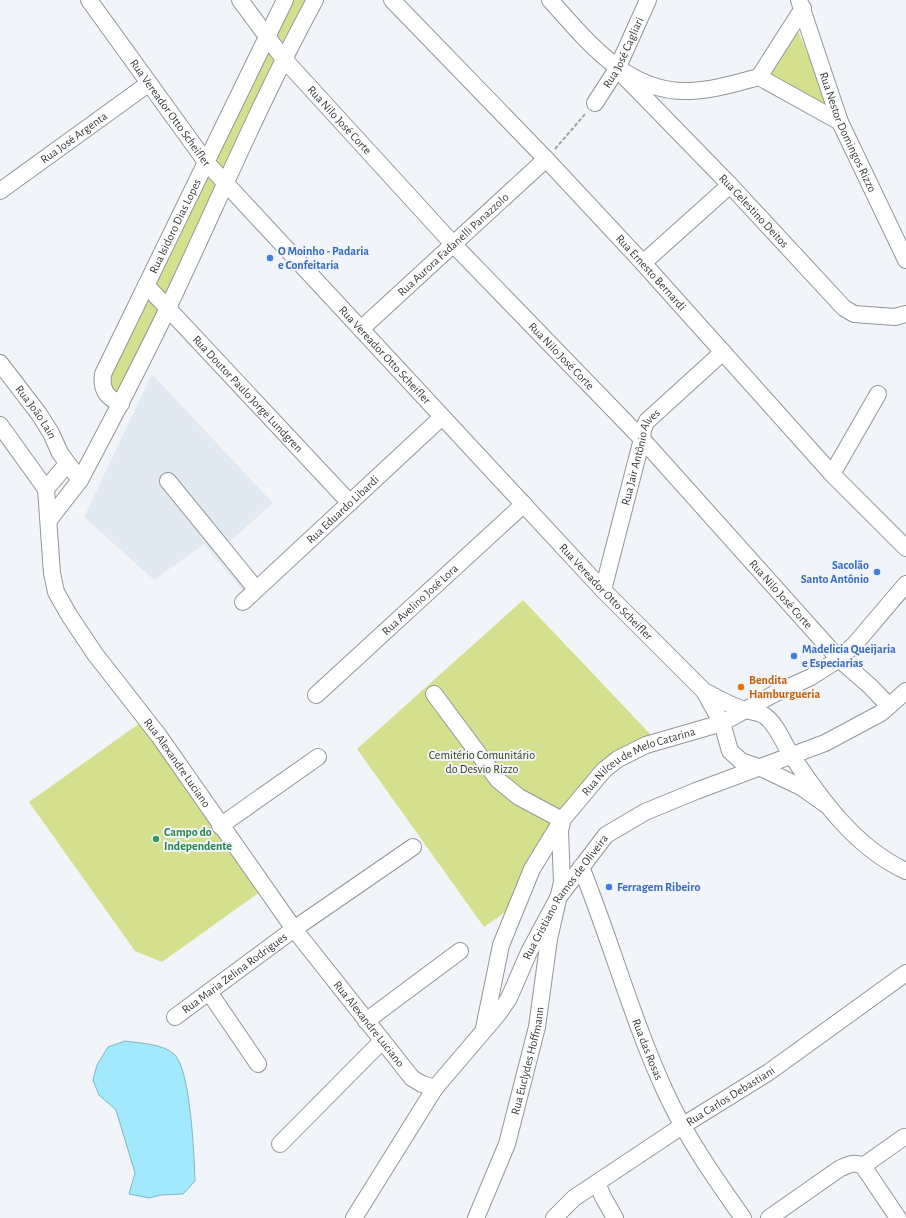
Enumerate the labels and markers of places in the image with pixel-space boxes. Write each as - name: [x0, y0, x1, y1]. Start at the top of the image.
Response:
- place label: O Moinho - Padaria e Confeitaria: [278, 245, 369, 271]
- marker: O Moinho - Padaria e Confeitaria: [265, 253, 275, 263]
- place label: Sacolão Santo Antônio: [801, 559, 869, 585]
- marker: Sacolão Santo Antônio: [872, 567, 882, 577]
- place label: Madelicia Queijaria e Especiarias: [802, 643, 896, 669]
- marker: Madelicia Queijaria e Especiarias: [789, 651, 799, 661]
- place label: Bendita Hamburgueria: [749, 674, 820, 700]
- marker: Bendita Hamburgueria: [736, 682, 746, 692]
- place label: Campo do Independente: [164, 826, 232, 852]
- marker: Campo do Independente: [151, 834, 161, 844]
- place label: Ferragem Ribeiro: [617, 881, 700, 893]
- marker: Ferragem Ribeiro: [604, 882, 614, 892]

